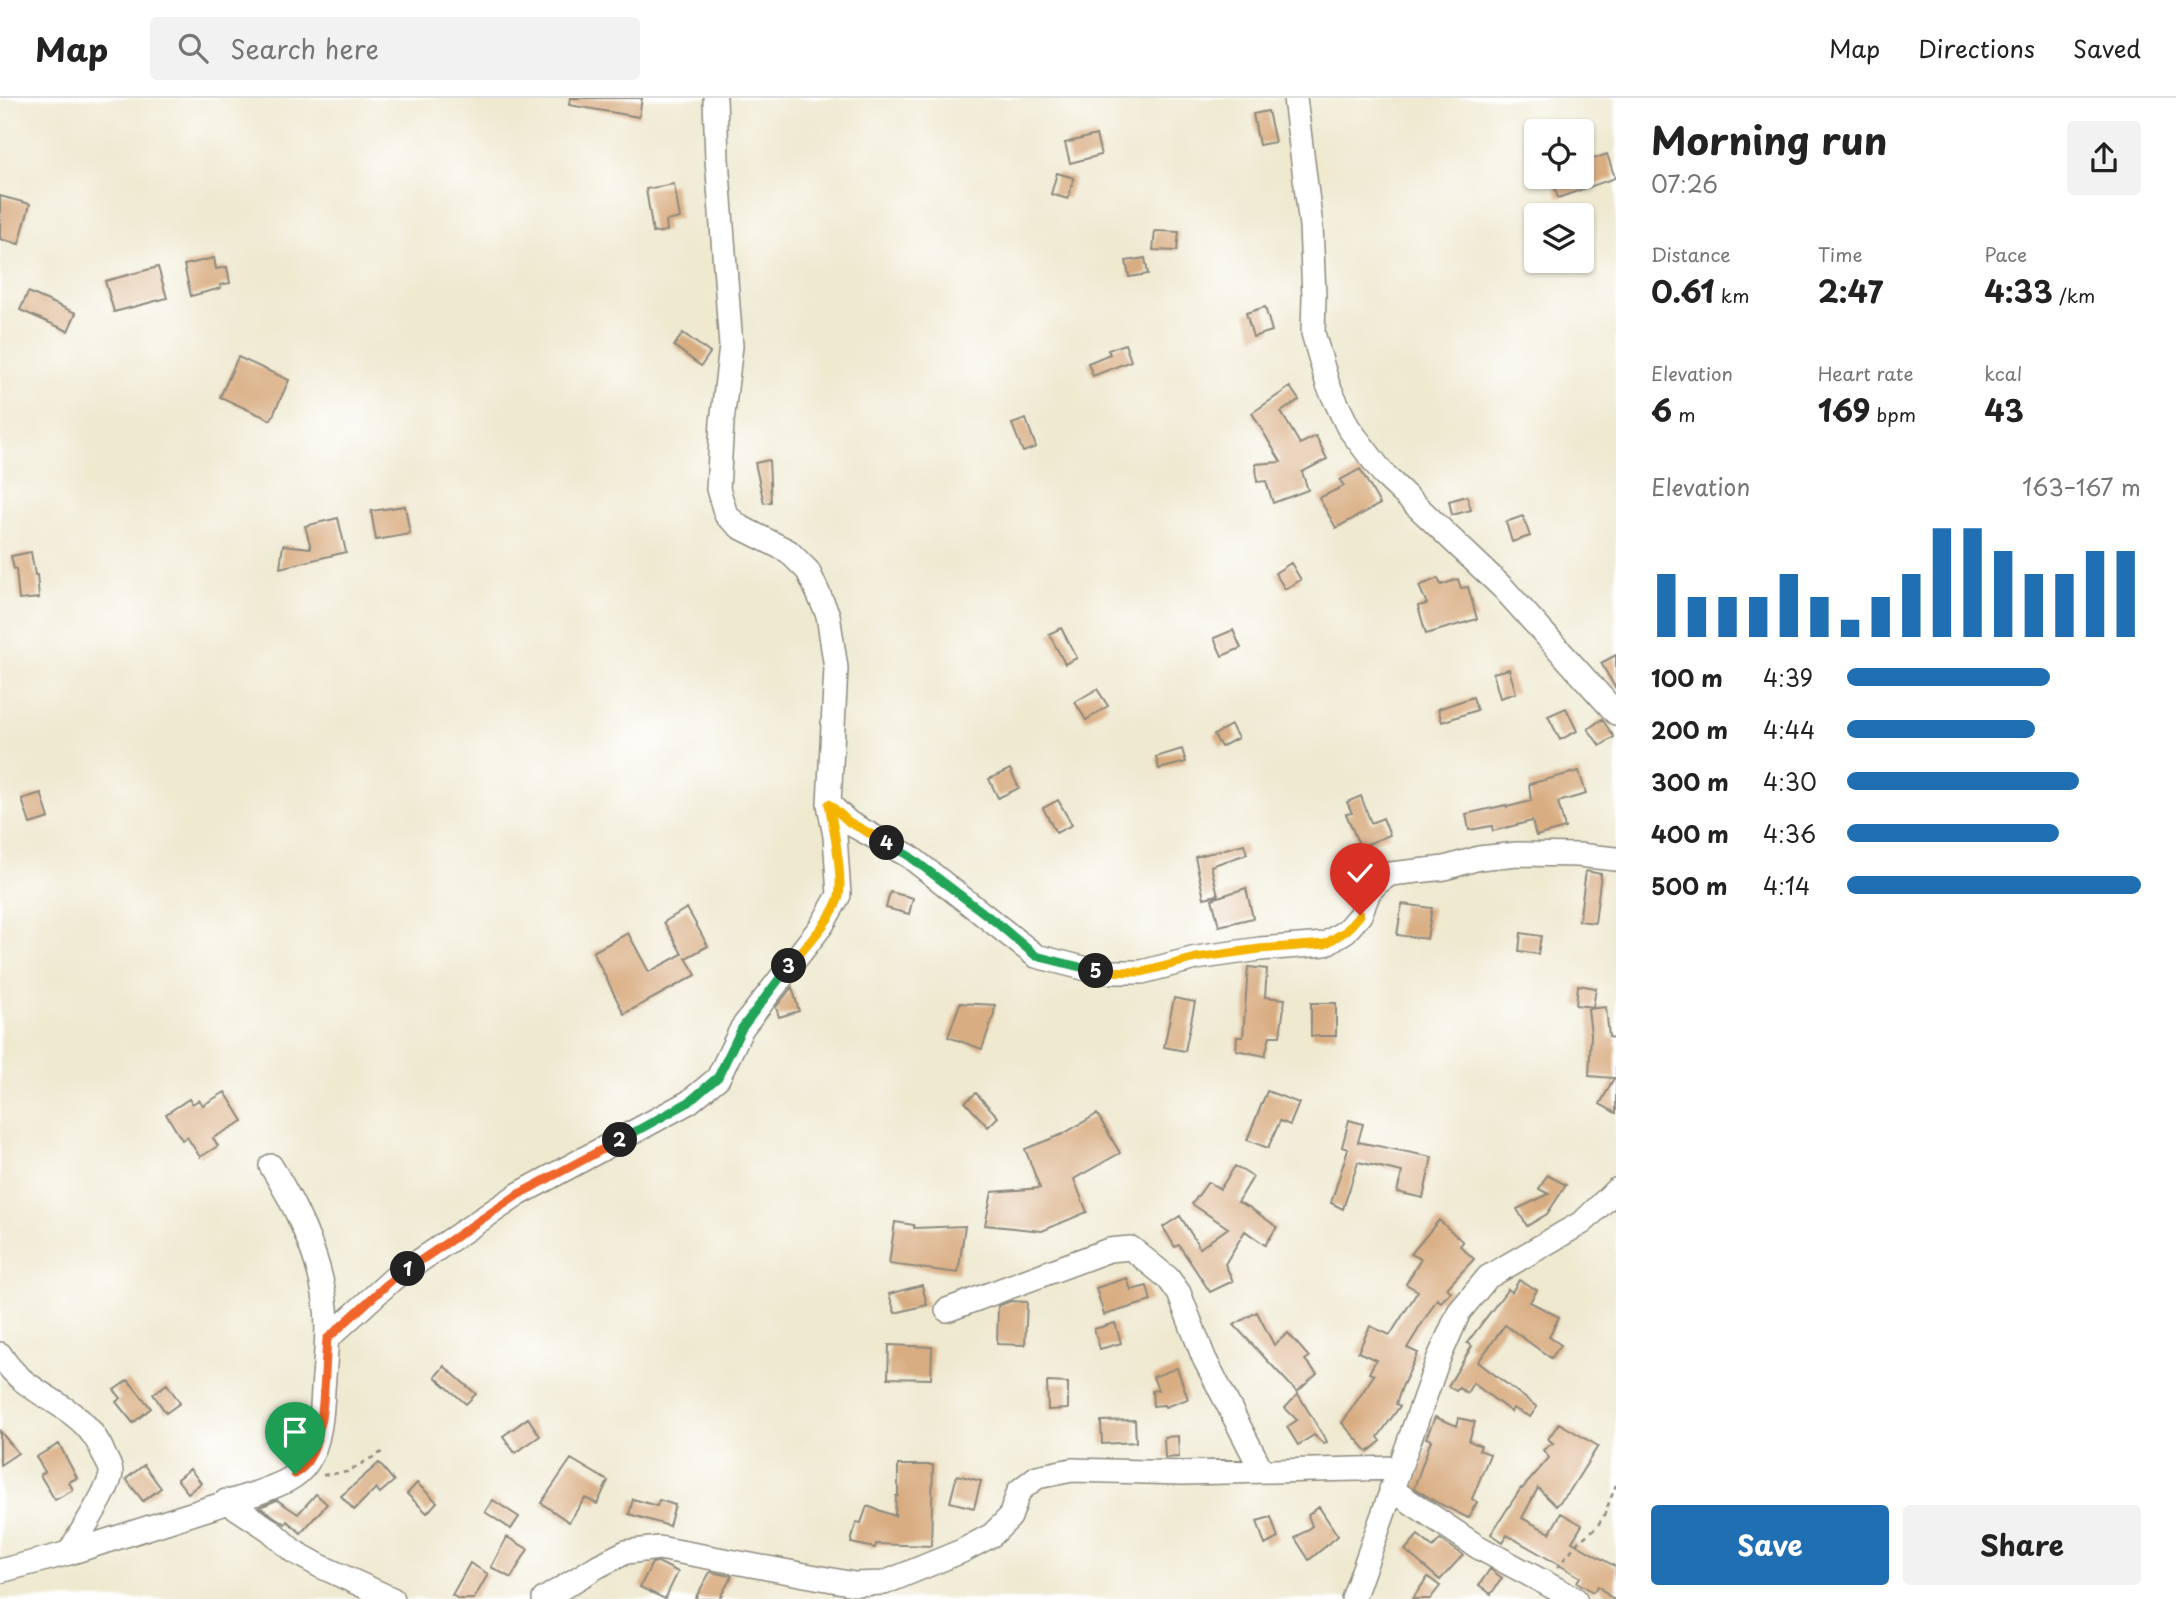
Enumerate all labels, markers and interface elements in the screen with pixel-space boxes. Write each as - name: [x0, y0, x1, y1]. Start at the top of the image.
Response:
- search box: [150, 17, 640, 80]
- text: Map: [35, 23, 108, 73]
- icon: search: [174, 29, 212, 67]
- text: Search here: [230, 29, 379, 68]
- text: Map: [1829, 30, 1880, 66]
- text: Directions: [1918, 30, 2035, 66]
- text: Saved: [2073, 30, 2141, 66]
- text: Morning run: [1651, 111, 1887, 168]
- map controls: [1524, 119, 1594, 273]
- button: locate: [1524, 119, 1594, 189]
- button: share: [2067, 121, 2141, 195]
- text: 07:26: [1651, 166, 1718, 201]
- button: layers: [1524, 203, 1594, 273]
- text: Distance: [1651, 240, 1731, 268]
- text: Time: [1818, 240, 1863, 268]
- text: Pace: [1984, 240, 2027, 268]
- text: 0.61: [1651, 268, 1715, 313]
- text: 2:47: [1818, 268, 1883, 313]
- text: 4:33: [1984, 268, 2053, 313]
- text: km: [1715, 281, 1749, 309]
- text: /km: [2053, 281, 2095, 309]
- text: Elevation: [1651, 359, 1733, 387]
- text: Heart rate: [1818, 359, 1914, 387]
- text: kcal: [1984, 359, 2022, 387]
- text: 6: [1651, 387, 1672, 432]
- text: 169: [1818, 387, 1870, 432]
- text: 43: [1984, 387, 2024, 432]
- text: m: [1672, 400, 1696, 428]
- text: bpm: [1870, 400, 1916, 428]
- text: Elevation: [1651, 469, 1750, 504]
- text: 163–167 m: [2022, 469, 2141, 504]
- text: 100 m: [1651, 660, 1723, 695]
- text: 4:39: [1763, 660, 1813, 695]
- text: 200 m: [1651, 712, 1728, 747]
- text: 4:44: [1763, 712, 1815, 747]
- text: 300 m: [1651, 764, 1729, 799]
- text: 4:30: [1763, 764, 1817, 799]
- text: 400 m: [1651, 816, 1729, 851]
- text: 4:36: [1763, 816, 1816, 851]
- pin: 4: [870, 826, 904, 860]
- text: 4: [880, 828, 893, 856]
- pin: [1330, 843, 1390, 915]
- icon: check: [1341, 854, 1379, 892]
- text: 500 m: [1651, 868, 1728, 903]
- text: 4:14: [1763, 868, 1810, 903]
- pin: 3: [772, 948, 806, 984]
- text: 3: [782, 951, 795, 979]
- pin: 5: [1078, 954, 1114, 988]
- text: 5: [1089, 956, 1102, 984]
- pin: 2: [602, 1122, 638, 1158]
- text: 2: [613, 1125, 626, 1153]
- pin: 1: [390, 1252, 426, 1286]
- text: 1: [403, 1254, 412, 1282]
- pin: [265, 1402, 325, 1474]
- icon: arrive: [276, 1413, 314, 1451]
- button: Save: [1651, 1505, 1889, 1585]
- button: Share: [1903, 1505, 2141, 1585]

